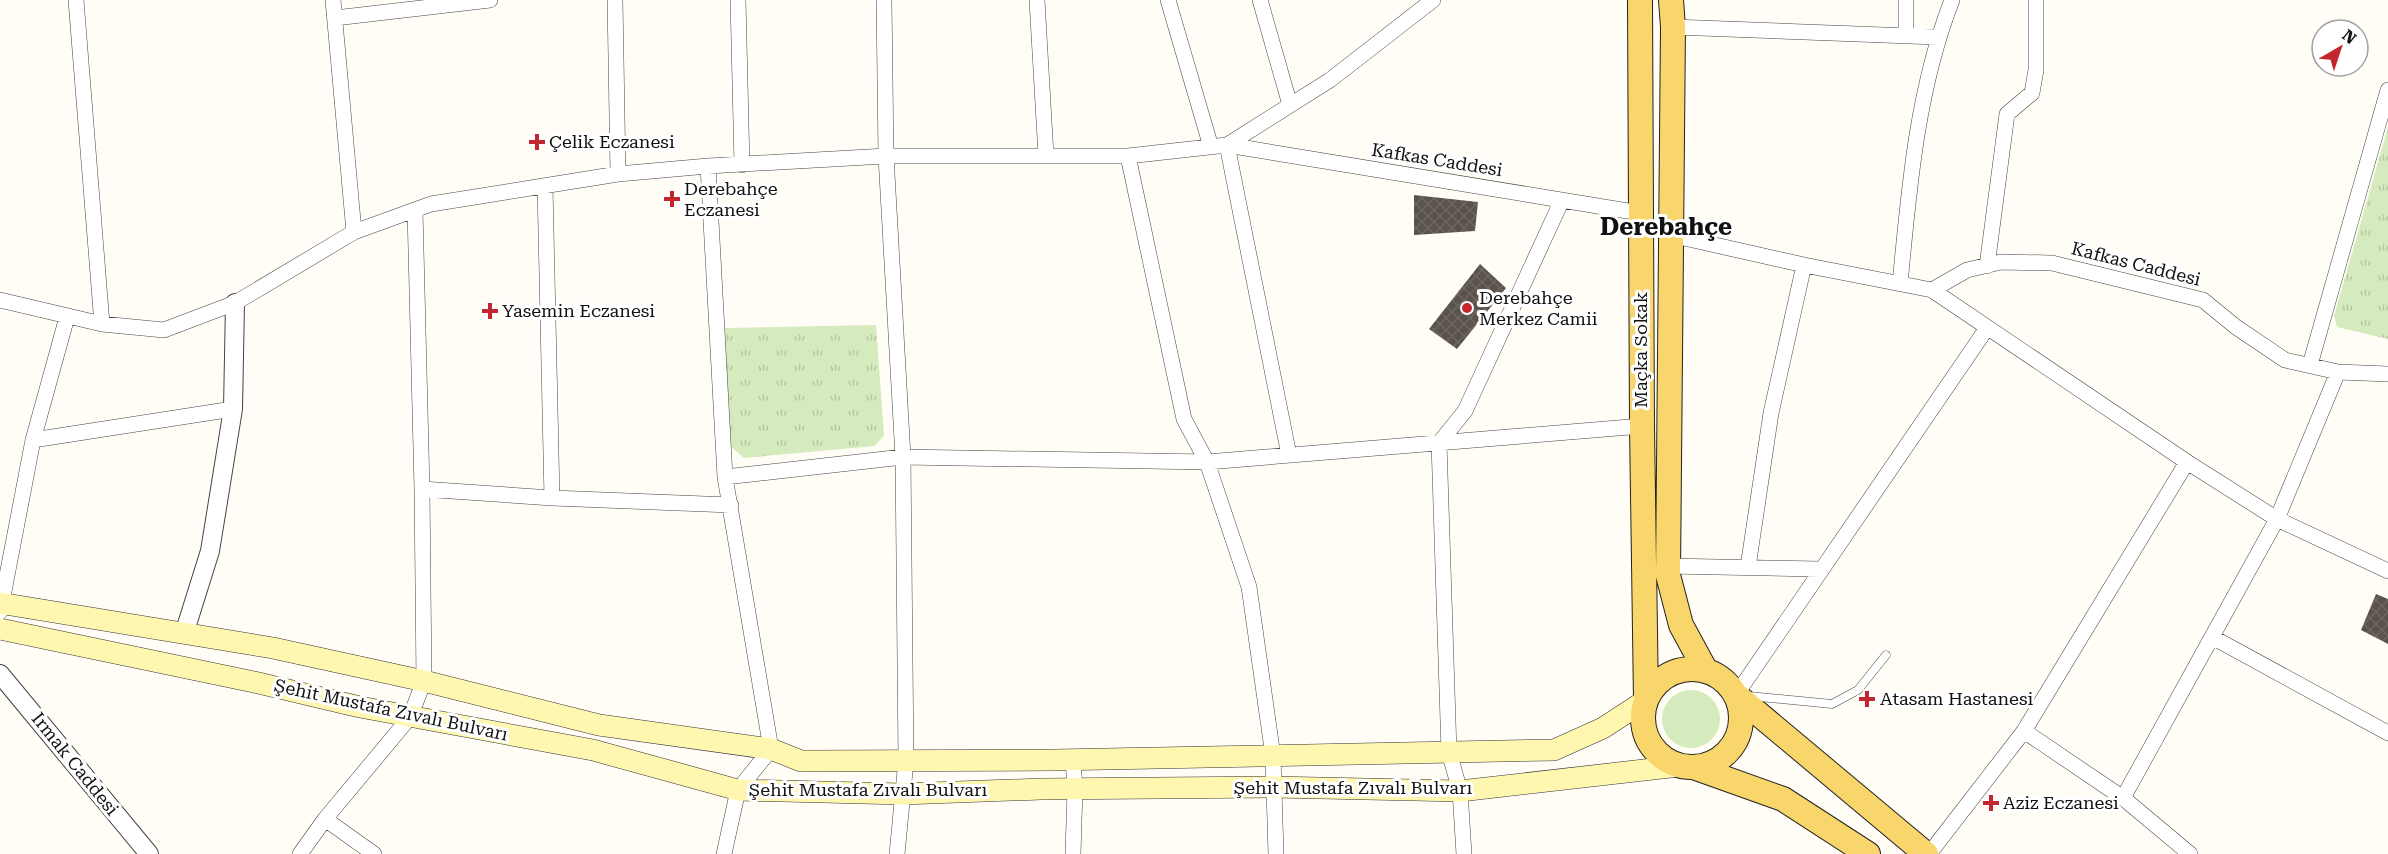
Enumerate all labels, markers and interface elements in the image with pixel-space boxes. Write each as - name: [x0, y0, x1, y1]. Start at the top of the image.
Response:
- north arrow: [2310, 18, 2370, 78]
- text: N: [2338, 25, 2360, 48]
- place label: Çelik Eczanesi: [549, 131, 675, 152]
- marker: Çelik Eczanesi: [530, 135, 544, 149]
- street label: Kafkas Caddesi: [1370, 139, 1504, 180]
- place label: Derebahçe Eczanesi: [684, 178, 778, 220]
- marker: Derebahçe Eczanesi: [665, 192, 679, 206]
- district label: Derebahçe: [1600, 213, 1732, 241]
- street label: Kafkas Caddesi: [2069, 237, 2203, 290]
- place label: Derebahçe Merkez Camii: [1479, 287, 1598, 329]
- street label: Maçka Sokak: [1630, 292, 1651, 408]
- place label: Yasemin Eczanesi: [502, 300, 655, 321]
- marker: Derebahçe Merkez Camii: [1460, 301, 1474, 315]
- marker: Yasemin Eczanesi: [483, 304, 497, 318]
- street label: Şehit Mustafa Zıvalı Bulvarı: [272, 674, 510, 745]
- place label: Atasam Hastanesi: [1880, 688, 2034, 709]
- marker: Atasam Hastanesi: [1858, 690, 1876, 708]
- street label: Irmak Caddesi: [28, 708, 123, 819]
- street label: Şehit Mustafa Zıvalı Bulvarı: [1234, 777, 1472, 798]
- street label: Şehit Mustafa Zıvalı Bulvarı: [749, 779, 987, 800]
- place label: Aziz Eczanesi: [2003, 792, 2119, 813]
- marker: Aziz Eczanesi: [1984, 796, 1998, 810]

